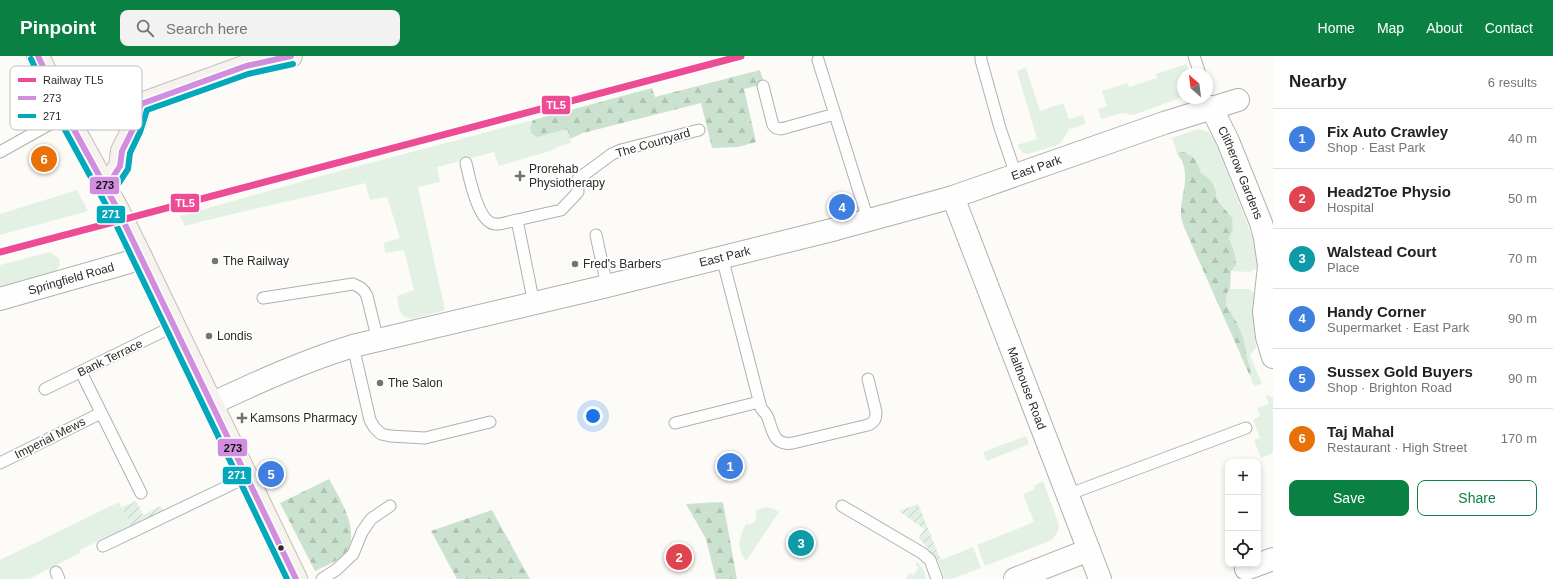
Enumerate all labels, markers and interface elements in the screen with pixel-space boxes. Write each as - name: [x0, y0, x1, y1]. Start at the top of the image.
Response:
- search box: [120, 10, 400, 46]
- text: Pinpoint: [20, 17, 96, 38]
- icon: search: [134, 17, 156, 39]
- text: Search here: [166, 20, 248, 37]
- text: Home: [1318, 20, 1355, 36]
- text: Map: [1377, 20, 1404, 36]
- text: About: [1426, 20, 1463, 36]
- text: Contact: [1485, 20, 1533, 36]
- legend: [10, 66, 142, 130]
- north arrow: [1177, 68, 1213, 104]
- text: Nearby: [1289, 72, 1347, 91]
- text: Railway TL5: [43, 74, 103, 86]
- text: 6 results: [1488, 75, 1537, 90]
- text: 273: [43, 92, 61, 104]
- line badge: TL5: [541, 95, 571, 115]
- text: TL5: [546, 99, 566, 111]
- text: 271: [43, 110, 61, 122]
- text: Fix Auto Crawley: [1327, 123, 1448, 140]
- street label: Clitherow Gardens: [1215, 124, 1266, 221]
- street label: The Courtyard: [614, 126, 692, 160]
- text: 1: [1298, 131, 1306, 146]
- text: 40 m: [1508, 131, 1537, 146]
- text: Shop · East Park: [1327, 140, 1425, 155]
- pin: 6: [31, 144, 57, 174]
- street label: East Park: [1009, 152, 1064, 183]
- place label: Prorehab Physiotherapy: [529, 162, 605, 190]
- marker: Prorehab Physiotherapy: [514, 170, 526, 182]
- line badge: 273: [89, 176, 120, 195]
- text: 273: [96, 179, 114, 191]
- text: Head2Toe Physio: [1327, 183, 1451, 200]
- text: 2: [1298, 191, 1306, 206]
- text: 50 m: [1508, 191, 1537, 206]
- pin: 4: [829, 192, 855, 222]
- line badge: TL5: [170, 193, 200, 213]
- text: TL5: [175, 197, 195, 209]
- text: Hospital: [1327, 200, 1374, 215]
- line badge: 271: [96, 205, 126, 224]
- text: 271: [102, 208, 120, 220]
- street label: East Park: [698, 243, 753, 270]
- text: Walstead Court: [1327, 243, 1436, 260]
- text: 3: [1298, 251, 1306, 266]
- text: 70 m: [1508, 251, 1537, 266]
- place label: The Railway: [223, 254, 289, 268]
- marker: The Railway: [210, 256, 220, 266]
- place label: Fred's Barbers: [583, 257, 661, 271]
- marker: Fred's Barbers: [570, 259, 580, 269]
- street label: Springfield Road: [26, 260, 116, 298]
- text: Place: [1327, 260, 1360, 275]
- text: Handy Corner: [1327, 303, 1426, 320]
- text: 4: [1298, 311, 1306, 326]
- text: 90 m: [1508, 311, 1537, 326]
- text: Supermarket · East Park: [1327, 320, 1469, 335]
- place label: Londis: [217, 329, 252, 343]
- marker: Londis: [204, 331, 214, 341]
- street label: Bank Terrace: [75, 336, 145, 380]
- street label: Malthouse Road: [1004, 345, 1049, 432]
- text: Sussex Gold Buyers: [1327, 363, 1473, 380]
- text: 5: [1298, 371, 1306, 386]
- text: 90 m: [1508, 371, 1537, 386]
- place label: The Salon: [388, 376, 443, 390]
- marker: The Salon: [375, 378, 385, 388]
- text: Shop · Brighton Road: [1327, 380, 1452, 395]
- your location: [583, 406, 603, 426]
- place label: Kamsons Pharmacy: [250, 411, 357, 425]
- marker: Kamsons Pharmacy: [237, 413, 247, 423]
- street label: Imperial Mews: [12, 414, 88, 462]
- text: Taj Mahal: [1327, 423, 1394, 440]
- text: 6: [1298, 431, 1306, 446]
- text: 170 m: [1501, 431, 1537, 446]
- line badge: 273: [217, 438, 248, 457]
- text: Restaurant · High Street: [1327, 440, 1467, 455]
- text: 273: [224, 442, 242, 454]
- pin: 1: [717, 451, 743, 481]
- pin: 5: [258, 459, 284, 489]
- map controls: [1225, 459, 1261, 567]
- button: +: [1225, 459, 1261, 495]
- line badge: 271: [222, 466, 252, 485]
- text: 271: [228, 469, 246, 481]
- button: Save: [1289, 480, 1409, 516]
- button: Share: [1417, 480, 1537, 516]
- button: −: [1225, 495, 1261, 531]
- pin: 3: [788, 528, 814, 558]
- button: locate: [1225, 531, 1261, 567]
- pin: 2: [666, 542, 692, 572]
- unlabelled marker: [276, 543, 286, 553]

